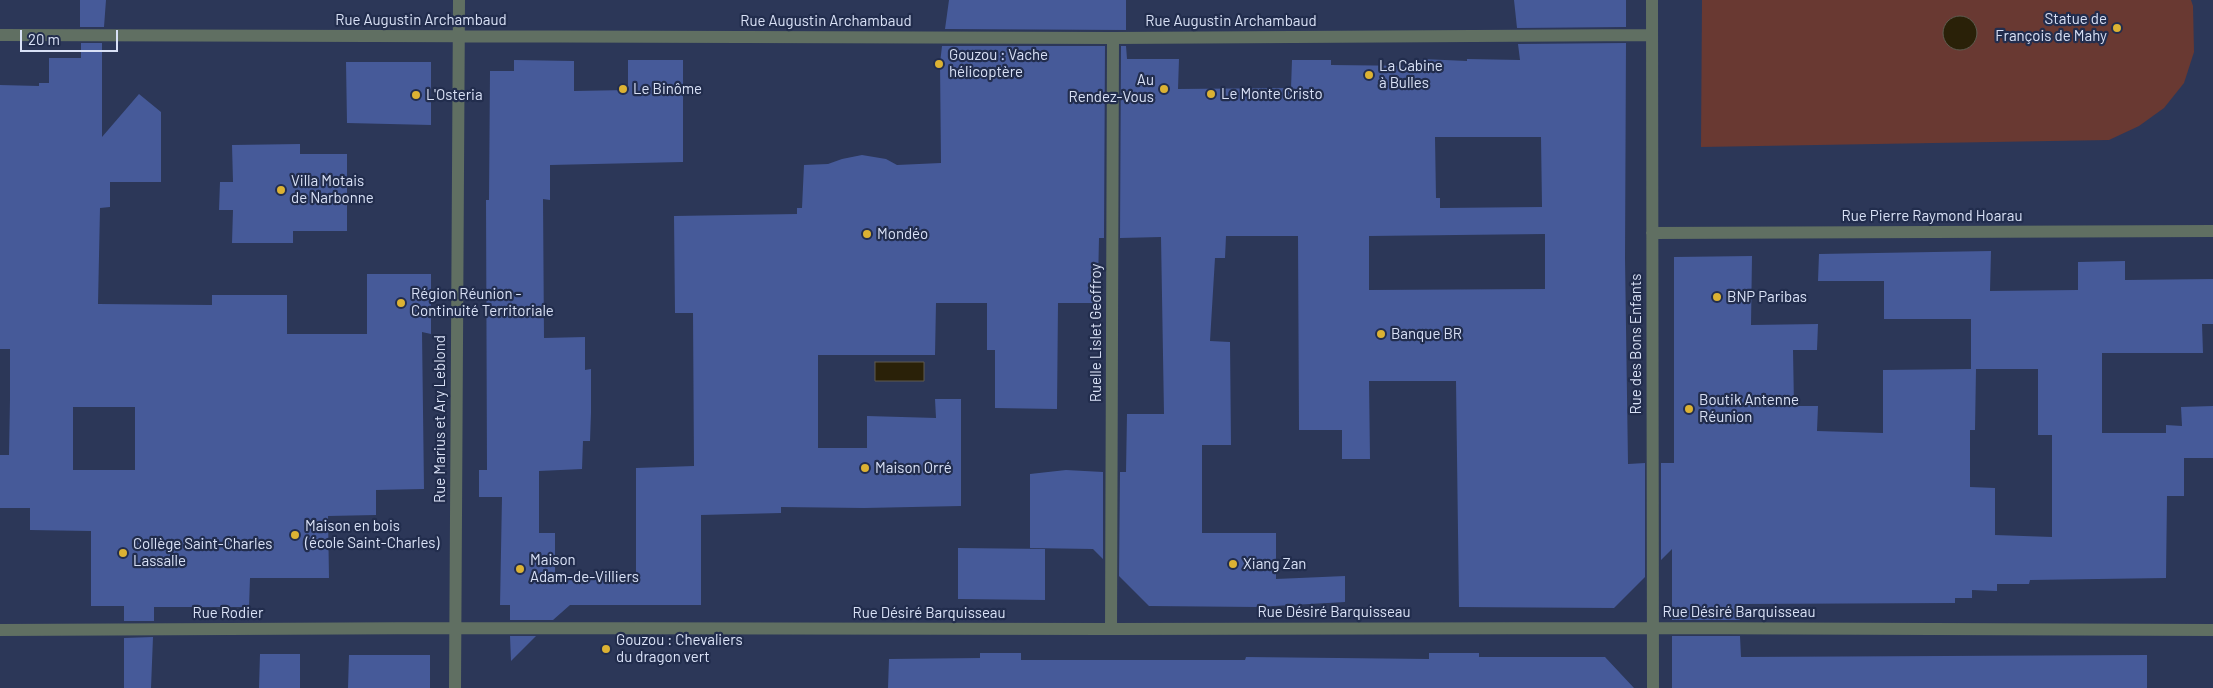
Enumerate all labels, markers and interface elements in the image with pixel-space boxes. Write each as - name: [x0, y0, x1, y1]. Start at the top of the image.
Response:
- place label: Statue de François de Mahy: [1995, 10, 2107, 45]
- street label: Rue Augustin Archambaud: [335, 11, 507, 29]
- street label: Rue Augustin Archambaud: [740, 12, 912, 30]
- street label: Rue Augustin Archambaud: [1145, 12, 1317, 30]
- scale bar: [22, 20, 120, 52]
- marker: Statue de François de Mahy: [2111, 22, 2123, 34]
- text: 20 m: [28, 30, 60, 48]
- place label: Gouzou : Vache hélicoptère: [949, 46, 1048, 81]
- place label: La Cabine à Bulles: [1379, 57, 1443, 92]
- marker: Gouzou : Vache hélicoptère: [933, 58, 945, 70]
- marker: La Cabine à Bulles: [1363, 69, 1375, 81]
- place label: Au Rendez-Vous: [1069, 71, 1154, 106]
- place label: Le Binôme: [633, 80, 702, 98]
- marker: Le Binôme: [617, 83, 629, 95]
- marker: Au Rendez-Vous: [1158, 83, 1170, 95]
- place label: Le Monte Cristo: [1221, 85, 1323, 103]
- place label: L'Osteria: [426, 86, 483, 104]
- marker: Le Monte Cristo: [1205, 88, 1217, 100]
- marker: L'Osteria: [410, 89, 422, 101]
- place label: Villa Motais de Narbonne: [291, 172, 374, 207]
- marker: Villa Motais de Narbonne: [275, 184, 287, 196]
- street label: Rue Pierre Raymond Hoarau: [1842, 207, 2022, 225]
- place label: Mondéo: [877, 225, 928, 243]
- marker: Mondéo: [861, 228, 873, 240]
- street label: Ruelle Lislet Geoffroy: [1087, 264, 1105, 402]
- street label: Rue des Bons Enfants: [1627, 273, 1645, 415]
- place label: Région Réunion - Continuité Territoriale: [411, 285, 554, 320]
- place label: BNP Paribas: [1727, 288, 1807, 306]
- marker: BNP Paribas: [1711, 291, 1723, 303]
- marker: Région Réunion - Continuité Territoriale: [395, 297, 407, 309]
- place label: Banque BR: [1391, 325, 1462, 343]
- marker: Banque BR: [1375, 328, 1387, 340]
- street label: Rue Marius et Ary Leblond: [431, 335, 449, 503]
- place label: Boutik Antenne Réunion: [1699, 391, 1799, 426]
- marker: Boutik Antenne Réunion: [1683, 403, 1695, 415]
- place label: Maison Orré: [875, 459, 952, 477]
- marker: Maison Orré: [859, 462, 871, 474]
- place label: Maison en bois (école Saint-Charles): [305, 517, 439, 552]
- marker: Maison en bois (école Saint-Charles): [289, 529, 301, 541]
- place label: Collège Saint-Charles Lassalle: [133, 535, 272, 570]
- marker: Collège Saint-Charles Lassalle: [117, 547, 129, 559]
- place label: Maison Adam-de-Villiers: [530, 551, 639, 586]
- place label: Xiang Zan: [1243, 555, 1306, 573]
- marker: Xiang Zan: [1227, 558, 1239, 570]
- marker: Maison Adam-de-Villiers: [514, 563, 526, 575]
- street label: Rue Désiré Barquisseau: [1258, 603, 1410, 621]
- street label: Rue Désiré Barquisseau: [1663, 603, 1815, 621]
- street label: Rue Rodier: [193, 604, 263, 622]
- street label: Rue Désiré Barquisseau: [853, 604, 1005, 622]
- place label: Gouzou : Chevaliers du dragon vert: [616, 631, 743, 666]
- marker: Gouzou : Chevaliers du dragon vert: [600, 643, 612, 655]

